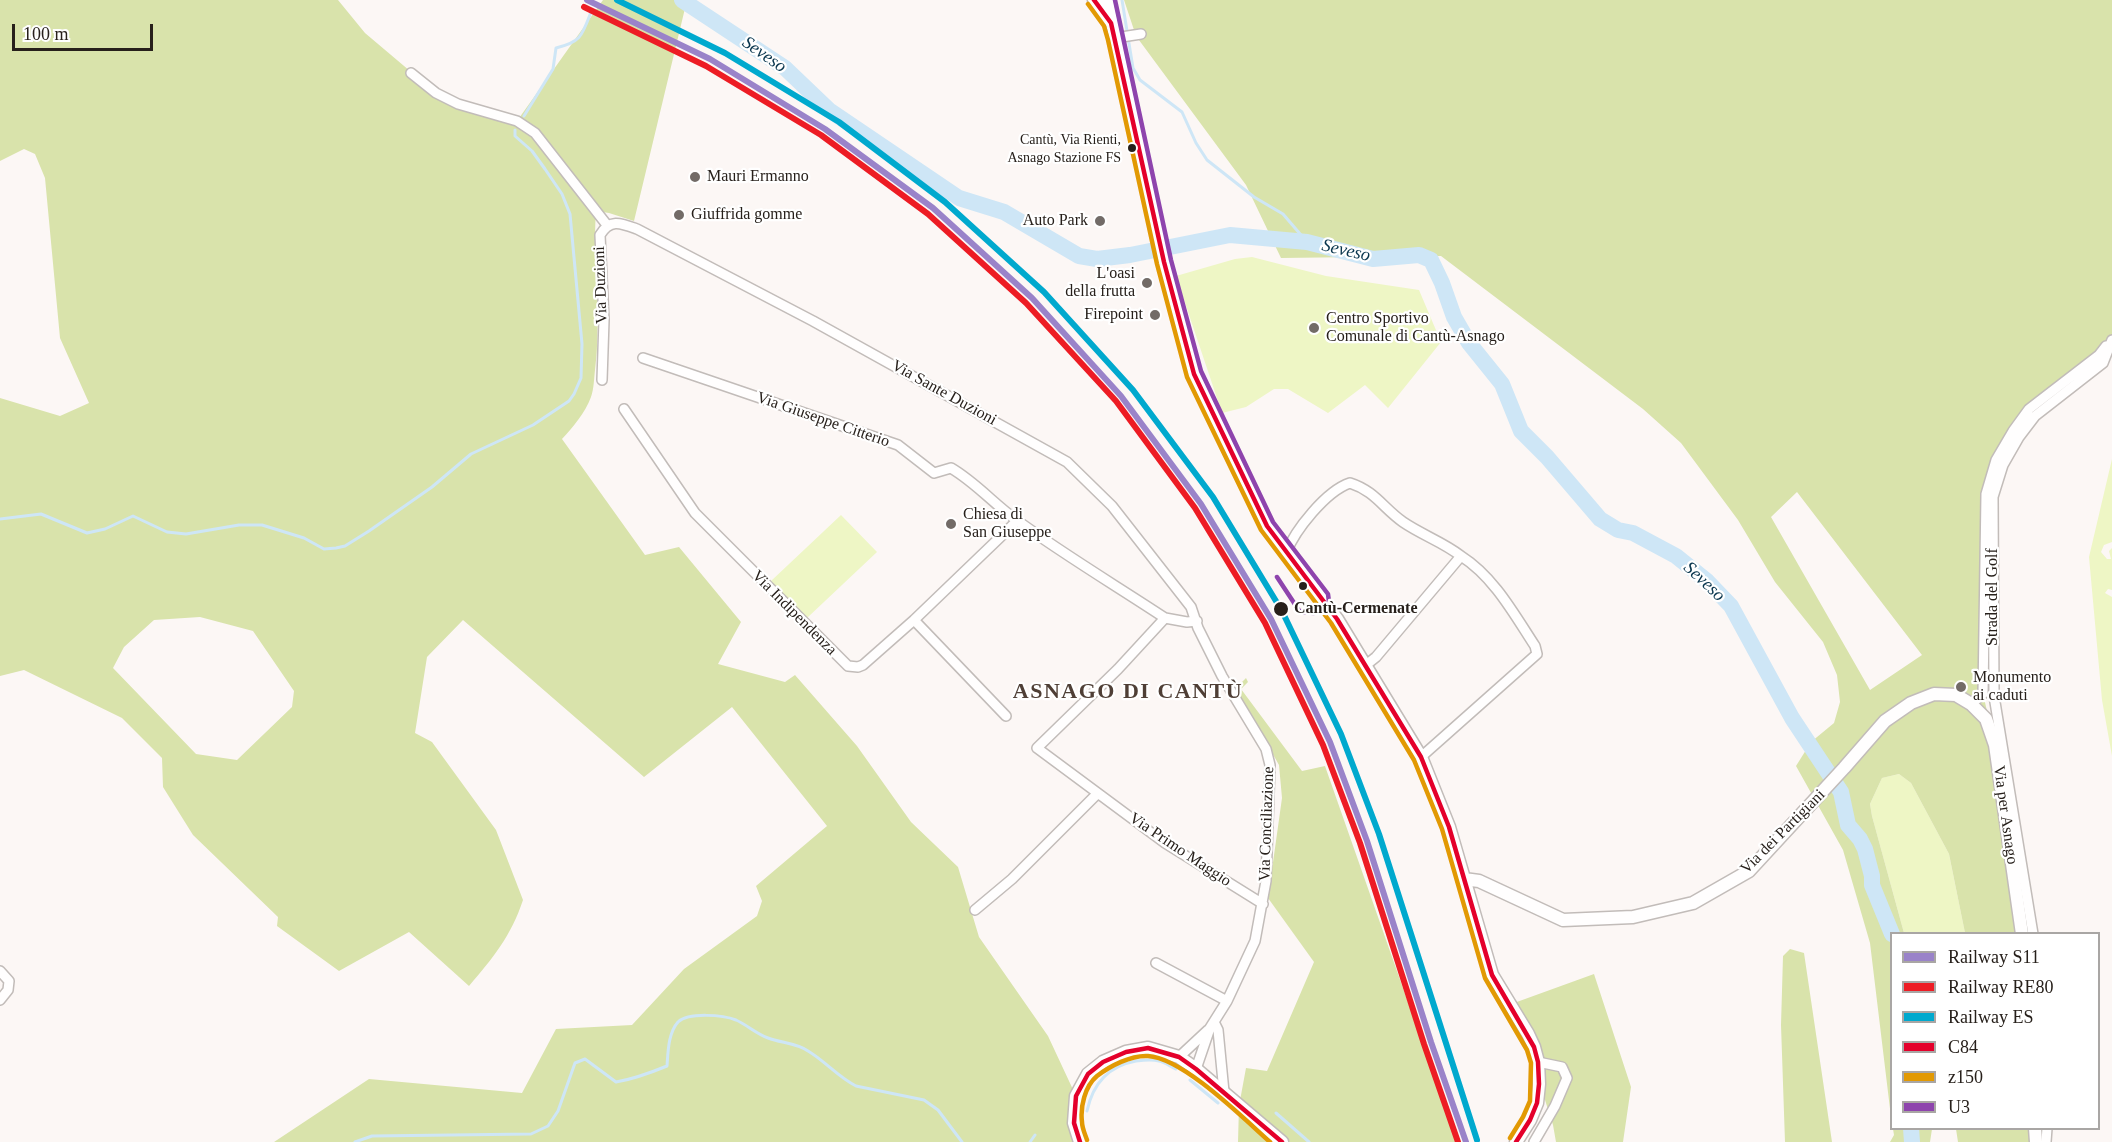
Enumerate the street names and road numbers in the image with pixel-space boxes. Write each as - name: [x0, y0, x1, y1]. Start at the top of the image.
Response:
- street label: Via Duzioni: [590, 246, 612, 324]
- street label: Via Sante Duzioni: [888, 356, 1000, 430]
- street label: Via Giuseppe Citterio: [754, 388, 892, 452]
- street label: Strada del Golf: [1983, 548, 2003, 646]
- street label: Via Indipendenza: [748, 567, 840, 659]
- street label: Via per Asnago: [1989, 764, 2021, 866]
- street label: Via Conciliazione: [1255, 766, 1279, 882]
- street label: Via dei Partigiani: [1737, 786, 1829, 878]
- street label: Via Primo Maggio: [1125, 809, 1235, 891]

